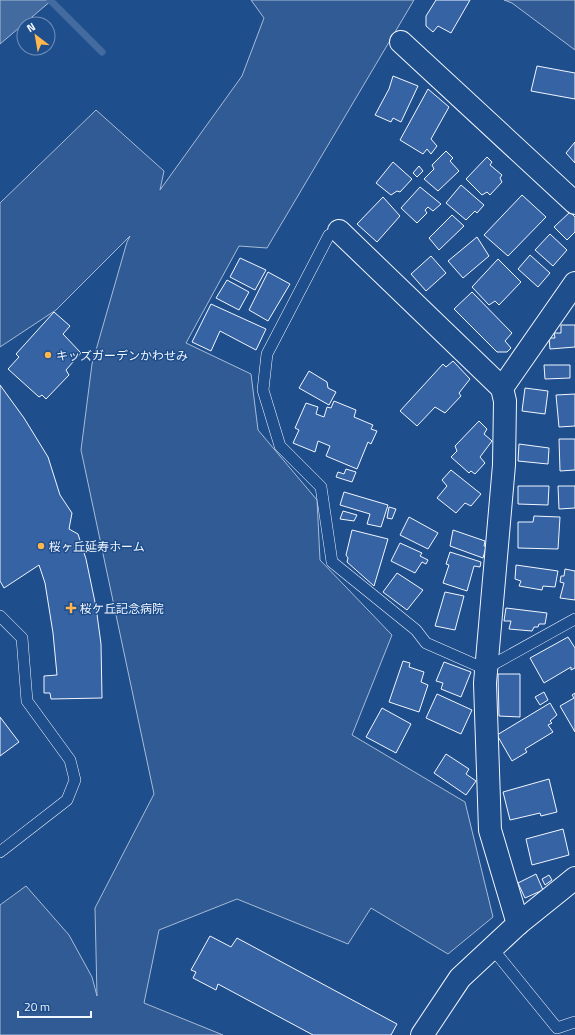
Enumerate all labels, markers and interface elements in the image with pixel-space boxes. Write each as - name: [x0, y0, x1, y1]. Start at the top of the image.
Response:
- north arrow: [16, 16, 56, 56]
- text: N: [23, 19, 38, 36]
- place label: キッズガーデンかわせみ: [56, 346, 188, 365]
- marker: キッズガーデンかわせみ: [43, 350, 53, 360]
- place label: 桜ヶ丘延寿ホーム: [49, 537, 145, 556]
- marker: 桜ヶ丘延寿ホーム: [36, 541, 46, 551]
- place label: 桜ケ丘記念病院: [80, 599, 164, 618]
- marker: 桜ケ丘記念病院: [65, 602, 77, 614]
- scale bar: [18, 993, 91, 1019]
- text: 20 m: [24, 997, 50, 1016]

